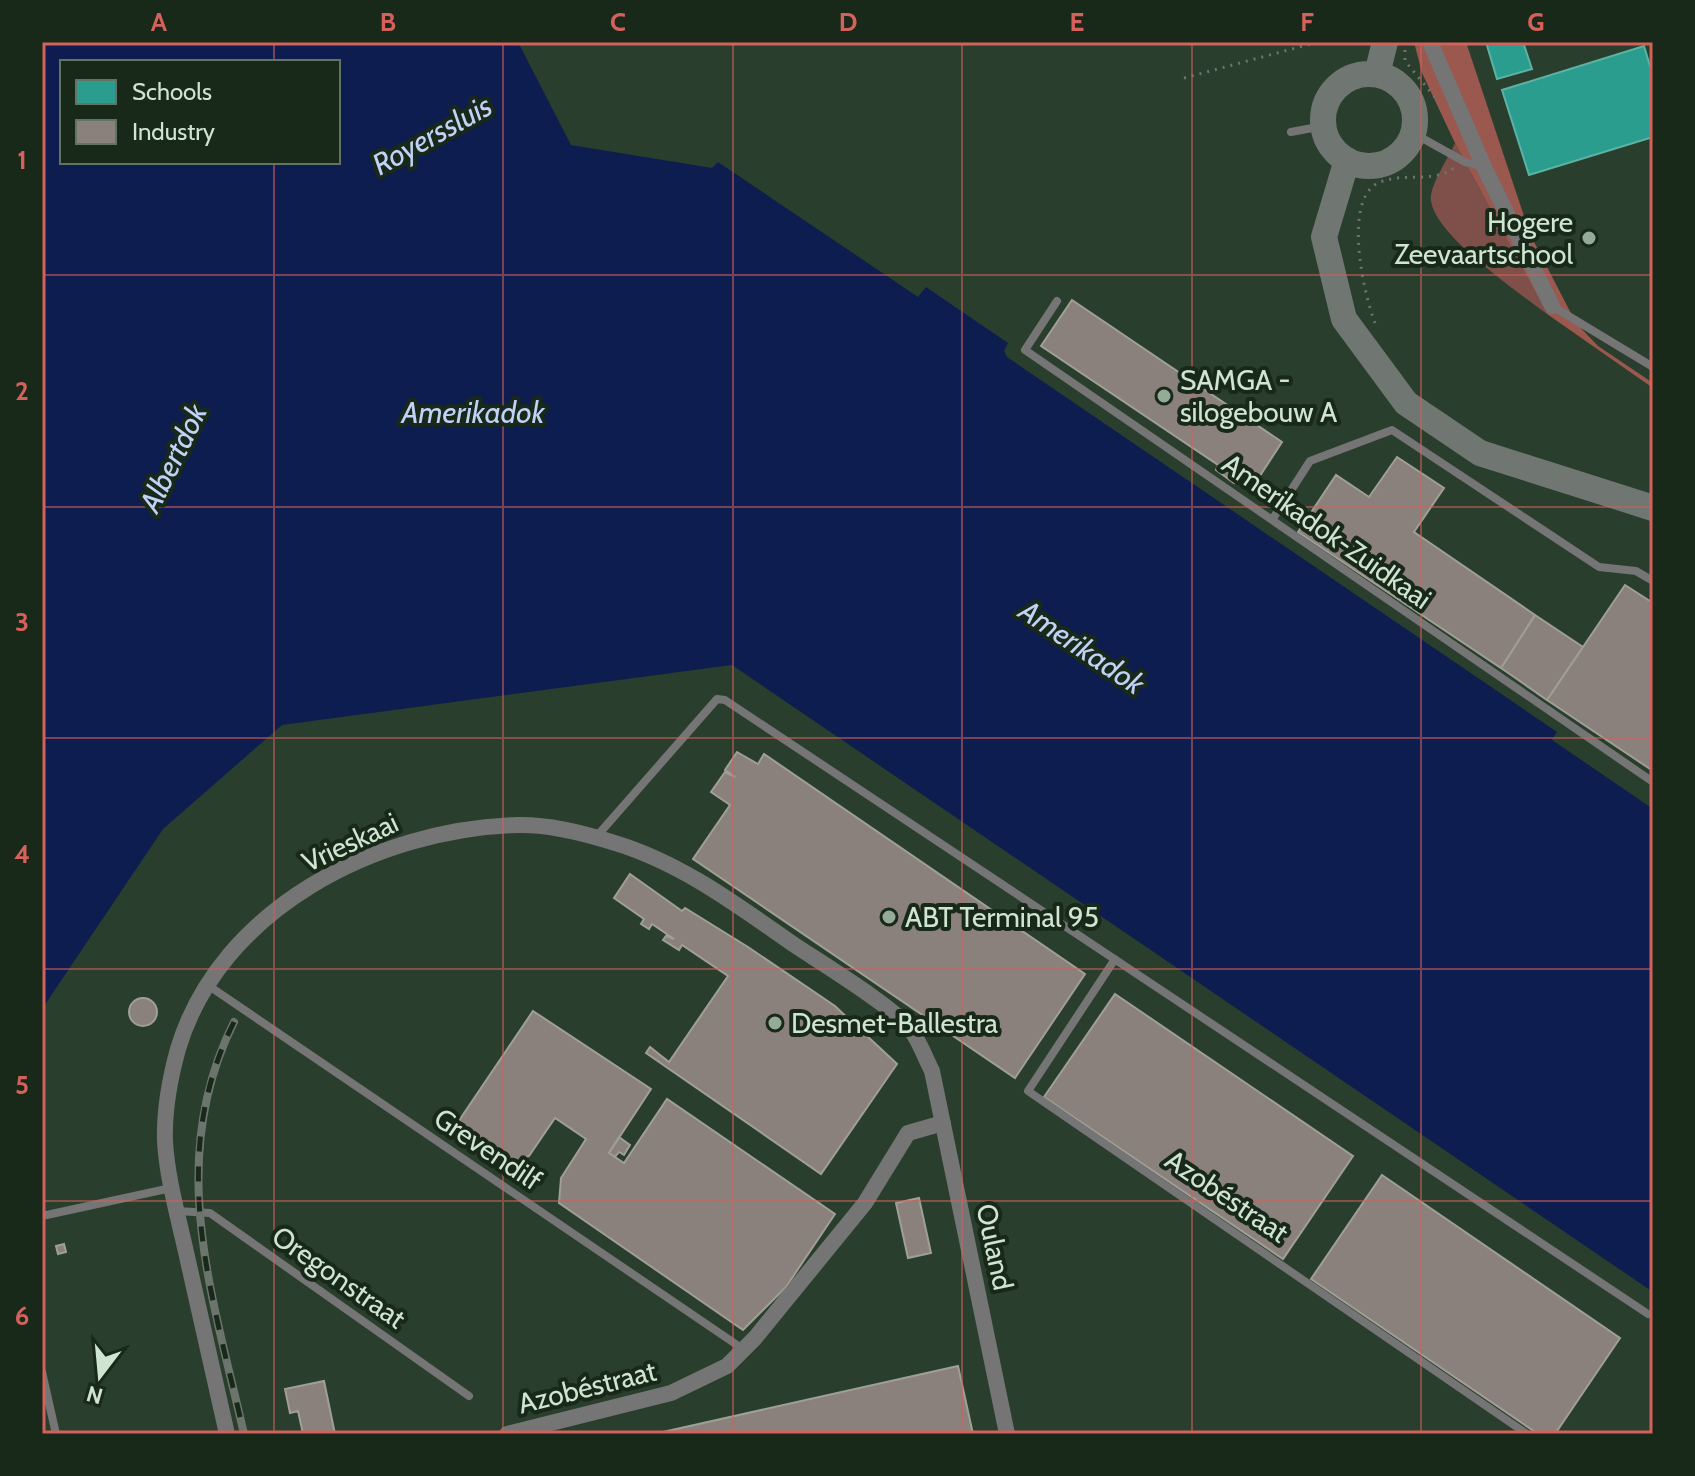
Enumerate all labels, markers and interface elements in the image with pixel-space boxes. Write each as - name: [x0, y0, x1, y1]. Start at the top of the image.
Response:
- text: A: [151, 6, 168, 38]
- text: B: [380, 6, 396, 38]
- text: C: [610, 6, 626, 38]
- text: D: [839, 6, 857, 38]
- text: E: [1070, 6, 1084, 38]
- text: F: [1300, 6, 1314, 38]
- text: G: [1527, 6, 1545, 38]
- legend: [60, 60, 340, 164]
- text: Schools: [132, 77, 212, 106]
- water label: Royerssluis: [366, 87, 498, 183]
- text: Industry: [132, 117, 215, 146]
- text: 1: [17, 144, 27, 176]
- place label: Hogere Zeevaartschool: [1394, 205, 1573, 271]
- marker: Hogere Zeevaartschool: [1580, 229, 1598, 247]
- place label: SAMGA - silogebouw A: [1180, 363, 1338, 429]
- text: 2: [15, 375, 29, 407]
- marker: SAMGA - silogebouw A: [1155, 387, 1173, 405]
- water label: Amerikadok: [399, 394, 546, 431]
- water label: Albertdok: [130, 397, 215, 520]
- street label: Amerikadok-Zuidkaai: [1216, 446, 1438, 616]
- water label: Amerikadok: [1011, 591, 1153, 703]
- text: 3: [15, 606, 29, 638]
- street label: Vrieskaai: [297, 805, 403, 879]
- text: 4: [14, 838, 30, 870]
- place label: ABT Terminal 95: [905, 900, 1099, 934]
- marker: ABT Terminal 95: [880, 908, 898, 926]
- place label: Desmet-Ballestra: [791, 1006, 999, 1040]
- marker: Desmet-Ballestra: [766, 1014, 784, 1032]
- text: 5: [15, 1069, 29, 1101]
- street label: Grevendilf: [428, 1101, 548, 1197]
- street label: Azobéstraat: [1159, 1142, 1295, 1250]
- street label: Ouland: [969, 1201, 1021, 1293]
- street label: Oregonstraat: [266, 1219, 412, 1335]
- text: 6: [15, 1300, 29, 1332]
- north arrow: [60, 1336, 140, 1416]
- street label: Azobéstraat: [514, 1353, 660, 1421]
- text: N: [83, 1380, 106, 1410]

